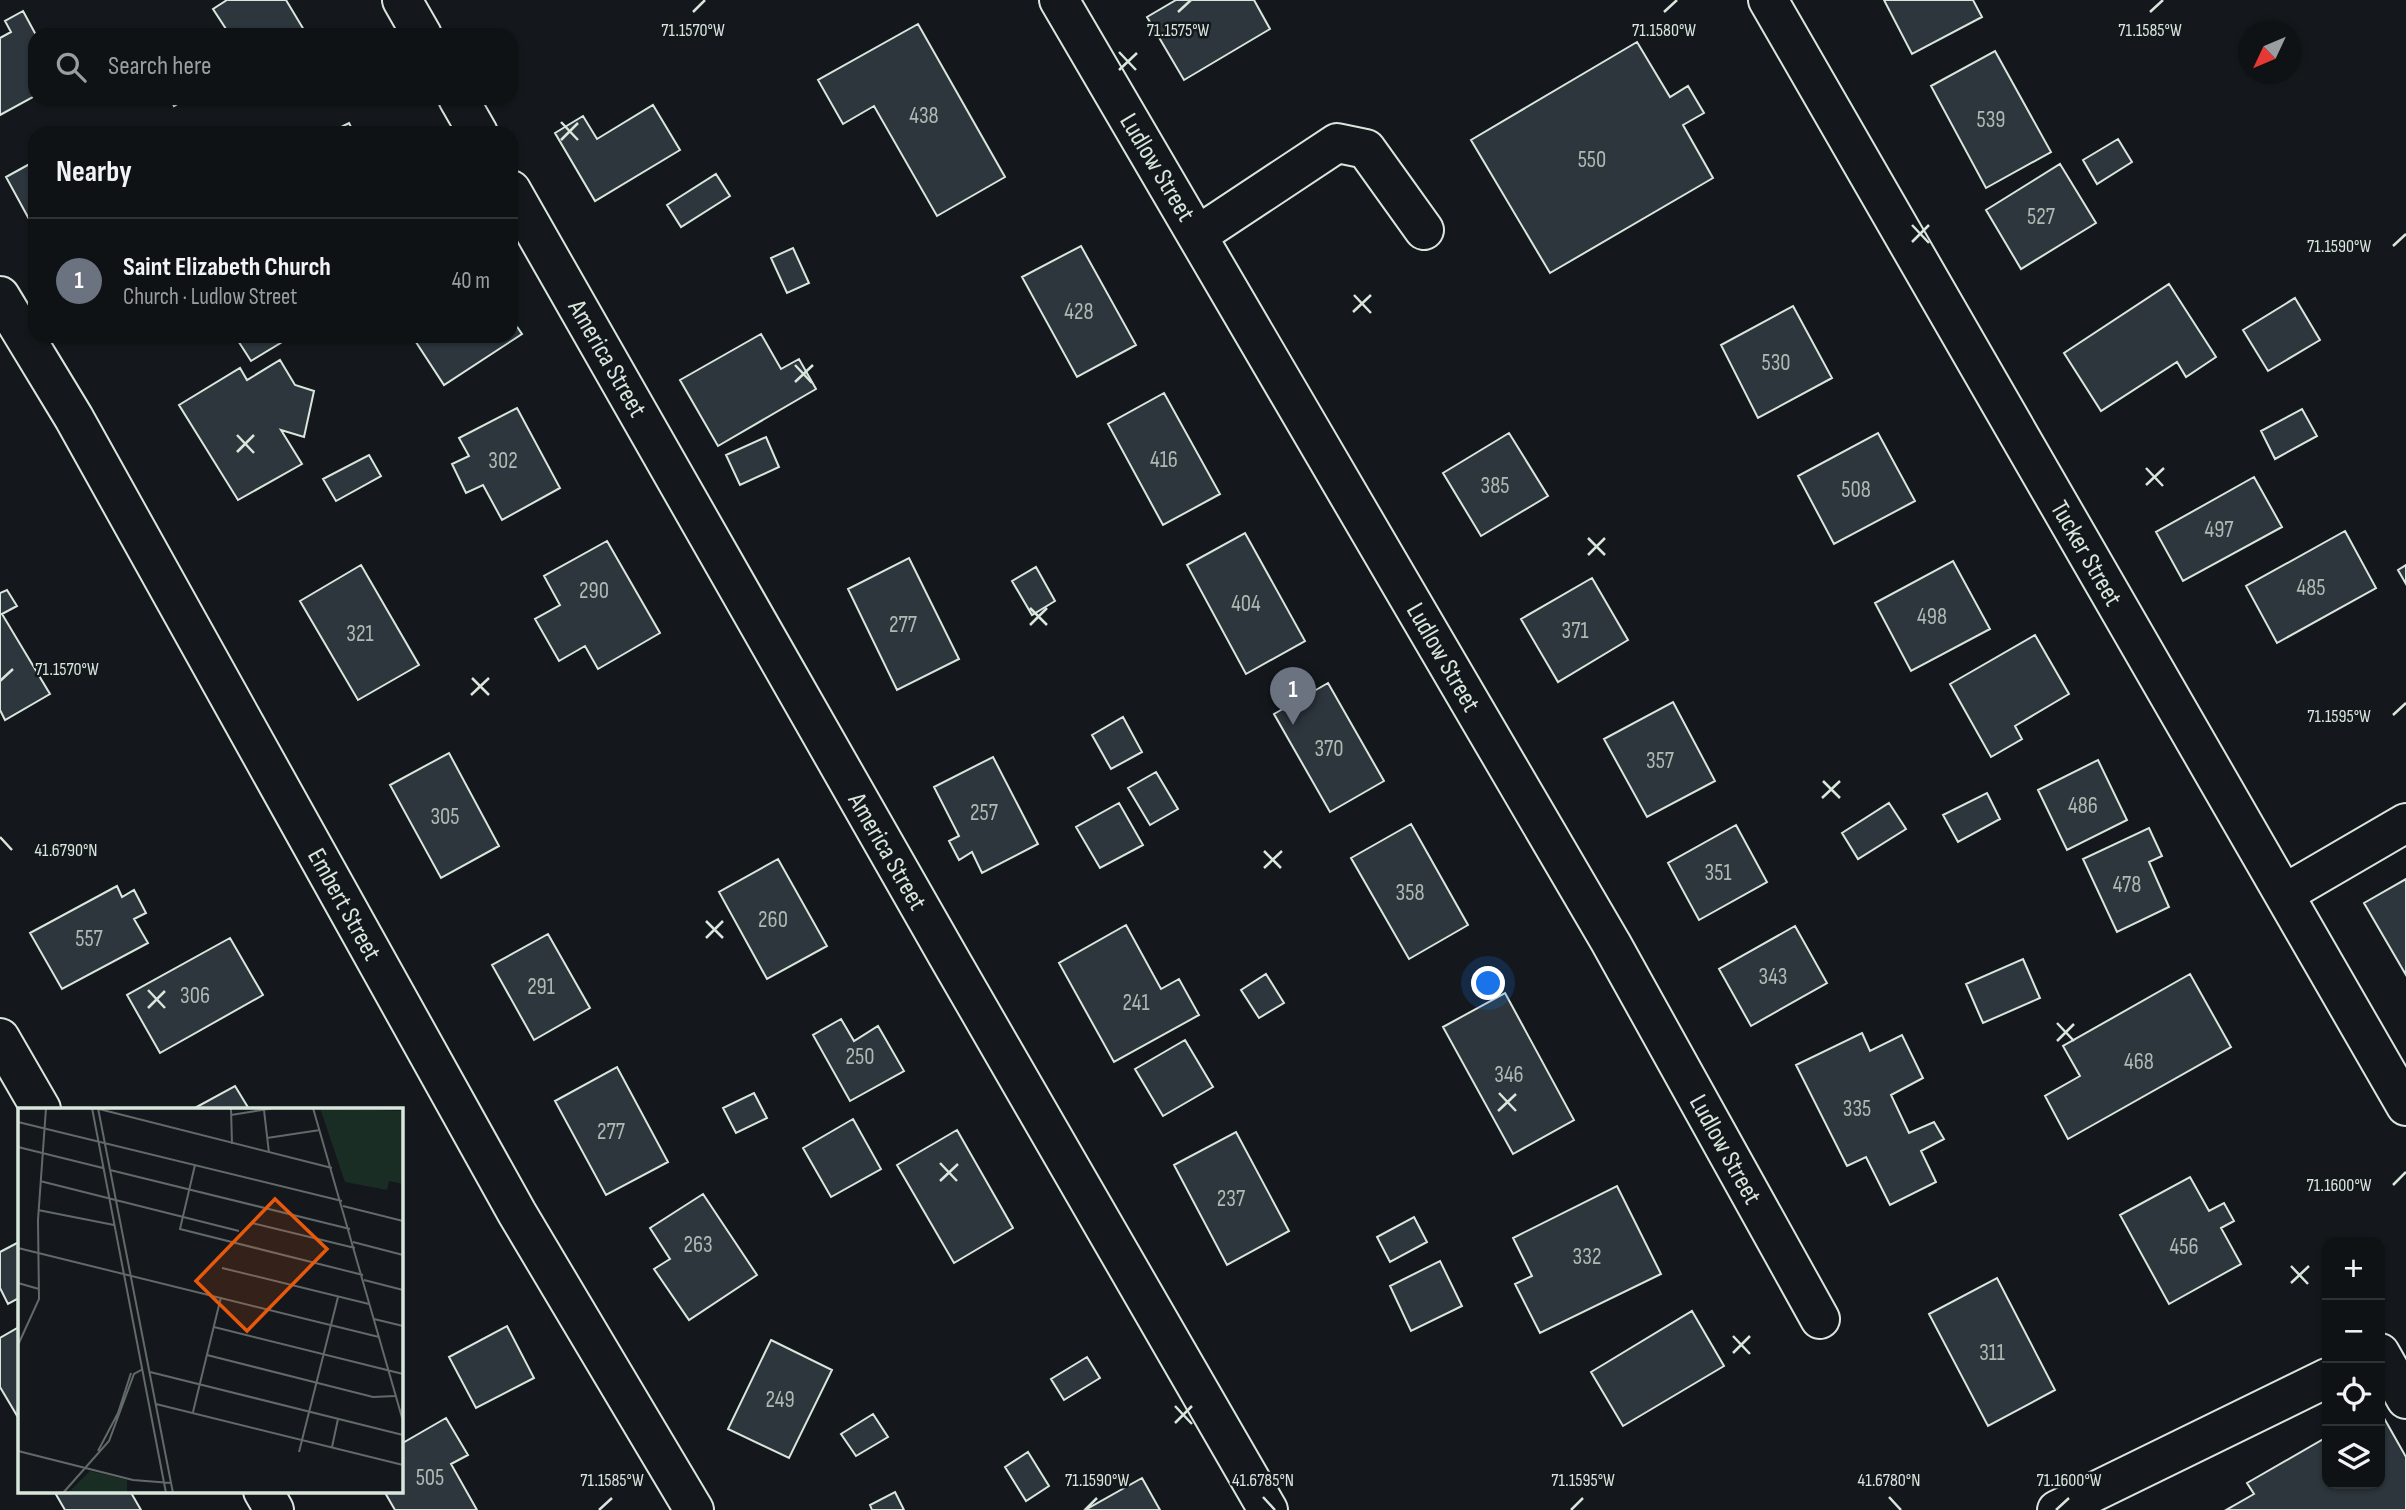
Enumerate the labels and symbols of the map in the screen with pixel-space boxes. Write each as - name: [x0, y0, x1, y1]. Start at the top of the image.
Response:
- text: 71.1570°W: [661, 20, 725, 41]
- text: 71.1575°W: [1147, 20, 1210, 41]
- text: 71.1580°W: [1632, 20, 1696, 41]
- text: 71.1585°W: [2118, 20, 2182, 41]
- north arrow: [2238, 21, 2301, 84]
- house number: 438: [909, 102, 939, 130]
- house number: 539: [1976, 106, 2006, 134]
- street label: Ludlow Street: [1112, 108, 1201, 227]
- house number: 550: [1578, 146, 1606, 174]
- house number: 527: [2027, 203, 2055, 231]
- text: 71.1590°W: [2307, 236, 2371, 257]
- street label: America Street: [560, 294, 653, 423]
- house number: 428: [1064, 298, 1094, 326]
- house number: 530: [1761, 349, 1791, 377]
- house number: 416: [1150, 446, 1178, 474]
- house number: 302: [488, 447, 518, 475]
- house number: 385: [1481, 472, 1509, 500]
- house number: 508: [1841, 476, 1871, 504]
- street label: Tucker Street: [2043, 496, 2128, 612]
- house number: 497: [2204, 516, 2234, 544]
- house number: 485: [2297, 574, 2325, 602]
- house number: 290: [579, 577, 609, 605]
- house number: 404: [1231, 590, 1261, 618]
- street label: Ludlow Street: [1399, 598, 1486, 718]
- house number: 498: [1917, 603, 1947, 631]
- house number: 277: [889, 611, 917, 639]
- house number: 371: [1562, 617, 1588, 645]
- house number: 321: [346, 620, 374, 648]
- text: 71.1570°W: [35, 659, 99, 680]
- pin: 1: [1270, 667, 1316, 725]
- text: 71.1595°W: [2307, 706, 2371, 727]
- house number: 370: [1314, 735, 1344, 763]
- house number: 357: [1646, 747, 1674, 775]
- street label: America Street: [840, 787, 933, 916]
- house number: 486: [2068, 792, 2098, 820]
- house number: 257: [970, 799, 998, 827]
- house number: 305: [430, 803, 460, 831]
- text: 41.6790°N: [35, 840, 98, 861]
- street label: Embert Street: [300, 843, 387, 966]
- house number: 351: [1705, 859, 1731, 887]
- house number: 478: [2113, 871, 2141, 899]
- house number: 358: [1396, 879, 1424, 907]
- house number: 260: [758, 906, 788, 934]
- house number: 557: [75, 925, 103, 953]
- house number: 343: [1758, 963, 1788, 991]
- your location: [1471, 966, 1505, 1000]
- house number: 291: [527, 973, 555, 1001]
- house number: 306: [180, 982, 210, 1010]
- house number: 241: [1122, 989, 1150, 1017]
- house number: 250: [846, 1043, 874, 1071]
- house number: 468: [2124, 1048, 2154, 1076]
- house number: 346: [1494, 1061, 1524, 1089]
- street label: Ludlow Street: [1682, 1090, 1767, 1210]
- house number: 335: [1843, 1095, 1871, 1123]
- inset map: [18, 1108, 402, 1492]
- house number: 277: [597, 1118, 625, 1146]
- text: 71.1600°W: [2307, 1175, 2372, 1196]
- house number: 237: [1217, 1185, 1245, 1213]
- house number: 263: [683, 1231, 713, 1259]
- house number: 456: [2170, 1233, 2198, 1261]
- house number: 332: [1573, 1243, 1601, 1271]
- house number: 311: [1979, 1339, 2005, 1367]
- house number: 249: [765, 1386, 795, 1414]
- house number: 505: [416, 1464, 444, 1492]
- text: 71.1585°W: [580, 1470, 644, 1491]
- text: 71.1590°W: [1065, 1470, 1129, 1491]
- text: 41.6785°N: [1232, 1470, 1294, 1491]
- text: 71.1595°W: [1551, 1470, 1615, 1491]
- text: 41.6780°N: [1858, 1470, 1920, 1491]
- text: 71.1600°W: [2037, 1470, 2102, 1491]

